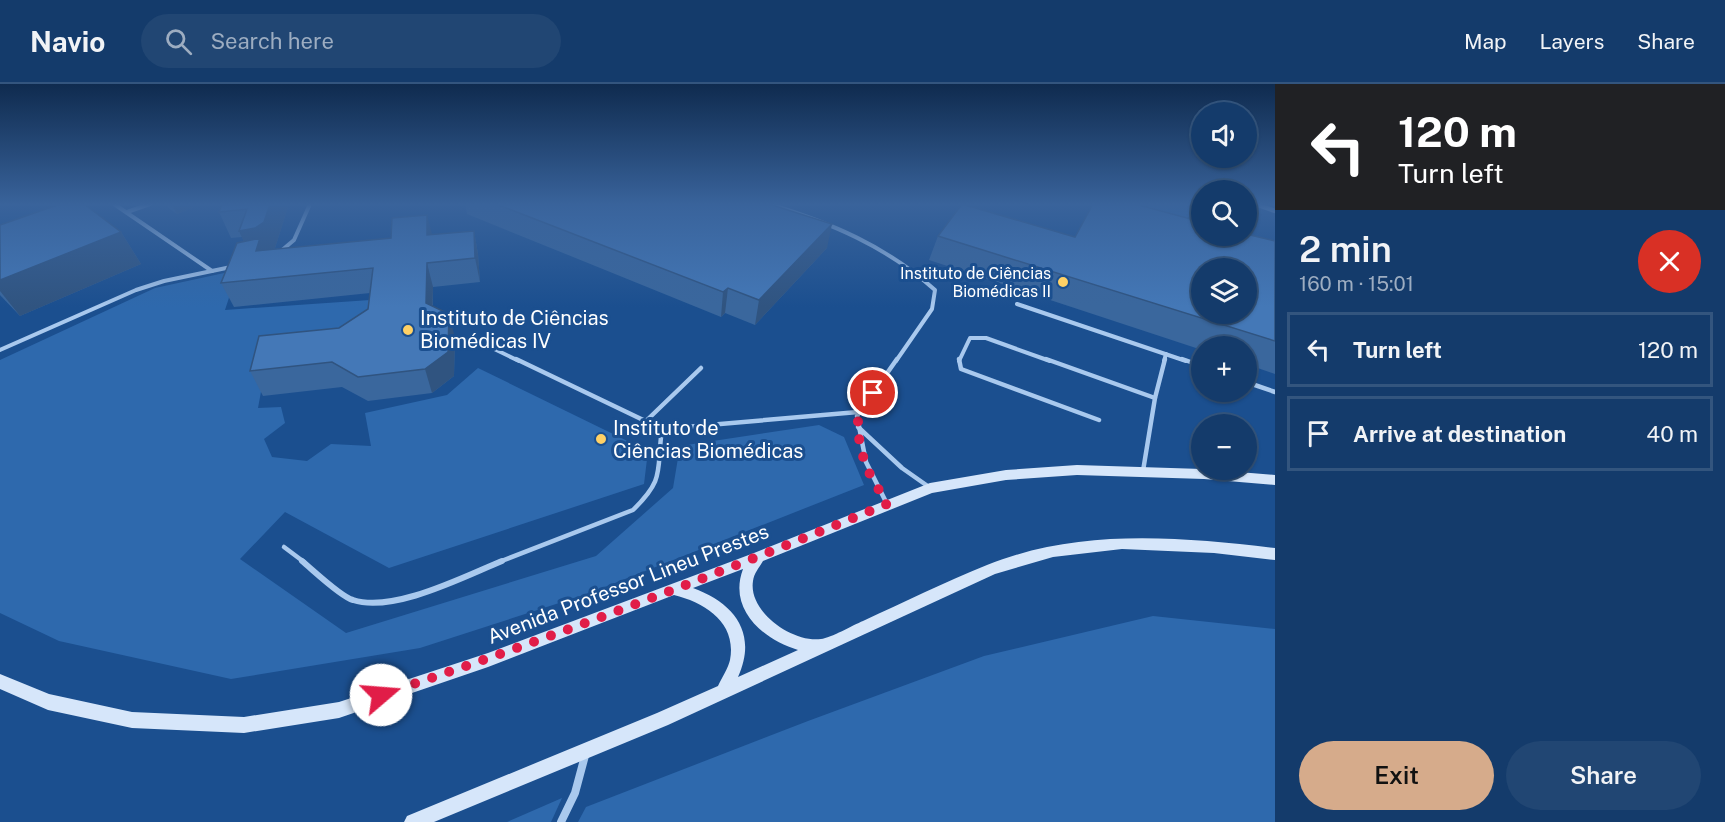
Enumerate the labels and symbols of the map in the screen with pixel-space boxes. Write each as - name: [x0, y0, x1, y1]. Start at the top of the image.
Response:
- place label: Instituto de Ciências Biomédicas II: [900, 264, 1051, 301]
- marker: Instituto de Ciências Biomédicas II: [1056, 275, 1070, 289]
- place label: Instituto de Ciências Biomédicas IV: [420, 306, 609, 353]
- marker: Instituto de Ciências Biomédicas IV: [401, 323, 415, 337]
- pin: [847, 367, 898, 418]
- place label: Instituto de Ciências Biomédicas: [613, 416, 803, 463]
- marker: Instituto de Ciências Biomédicas: [594, 432, 608, 446]
- street label: Avenida Professor Lineu Prestes: [484, 519, 772, 649]
- position arrow: [349, 663, 413, 727]

